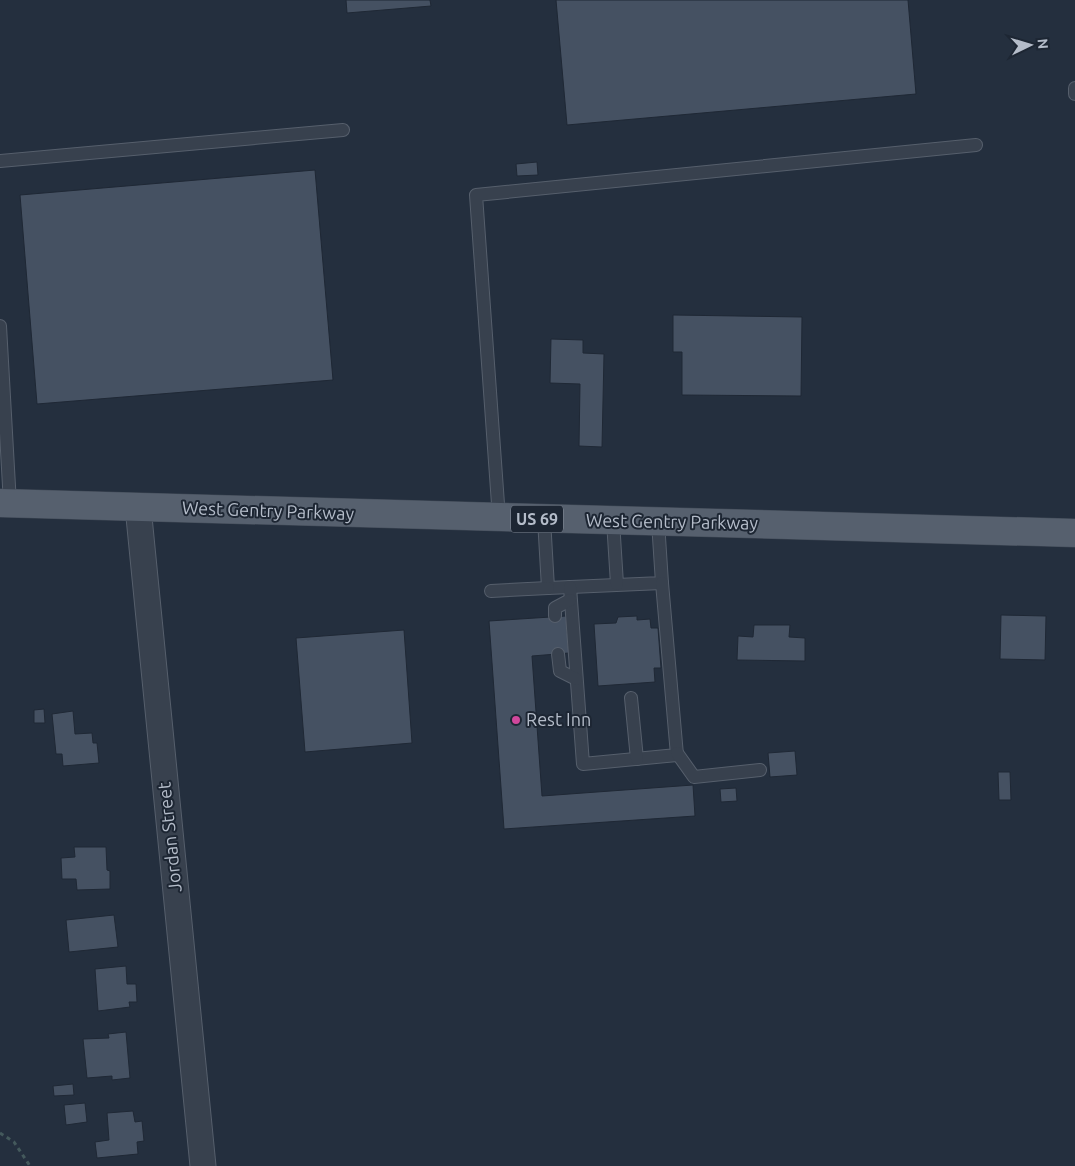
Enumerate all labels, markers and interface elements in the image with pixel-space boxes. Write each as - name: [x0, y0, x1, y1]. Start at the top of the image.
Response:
- north arrow: [1005, 20, 1055, 70]
- text: N: [1035, 38, 1051, 50]
- street label: West Gentry Parkway: [182, 497, 355, 523]
- road number: US 69: [511, 506, 563, 532]
- street label: West Gentry Parkway: [586, 509, 759, 533]
- place label: Rest Inn: [526, 709, 591, 729]
- marker: Rest Inn: [510, 714, 522, 726]
- street label: Jordan Street: [153, 781, 185, 893]

